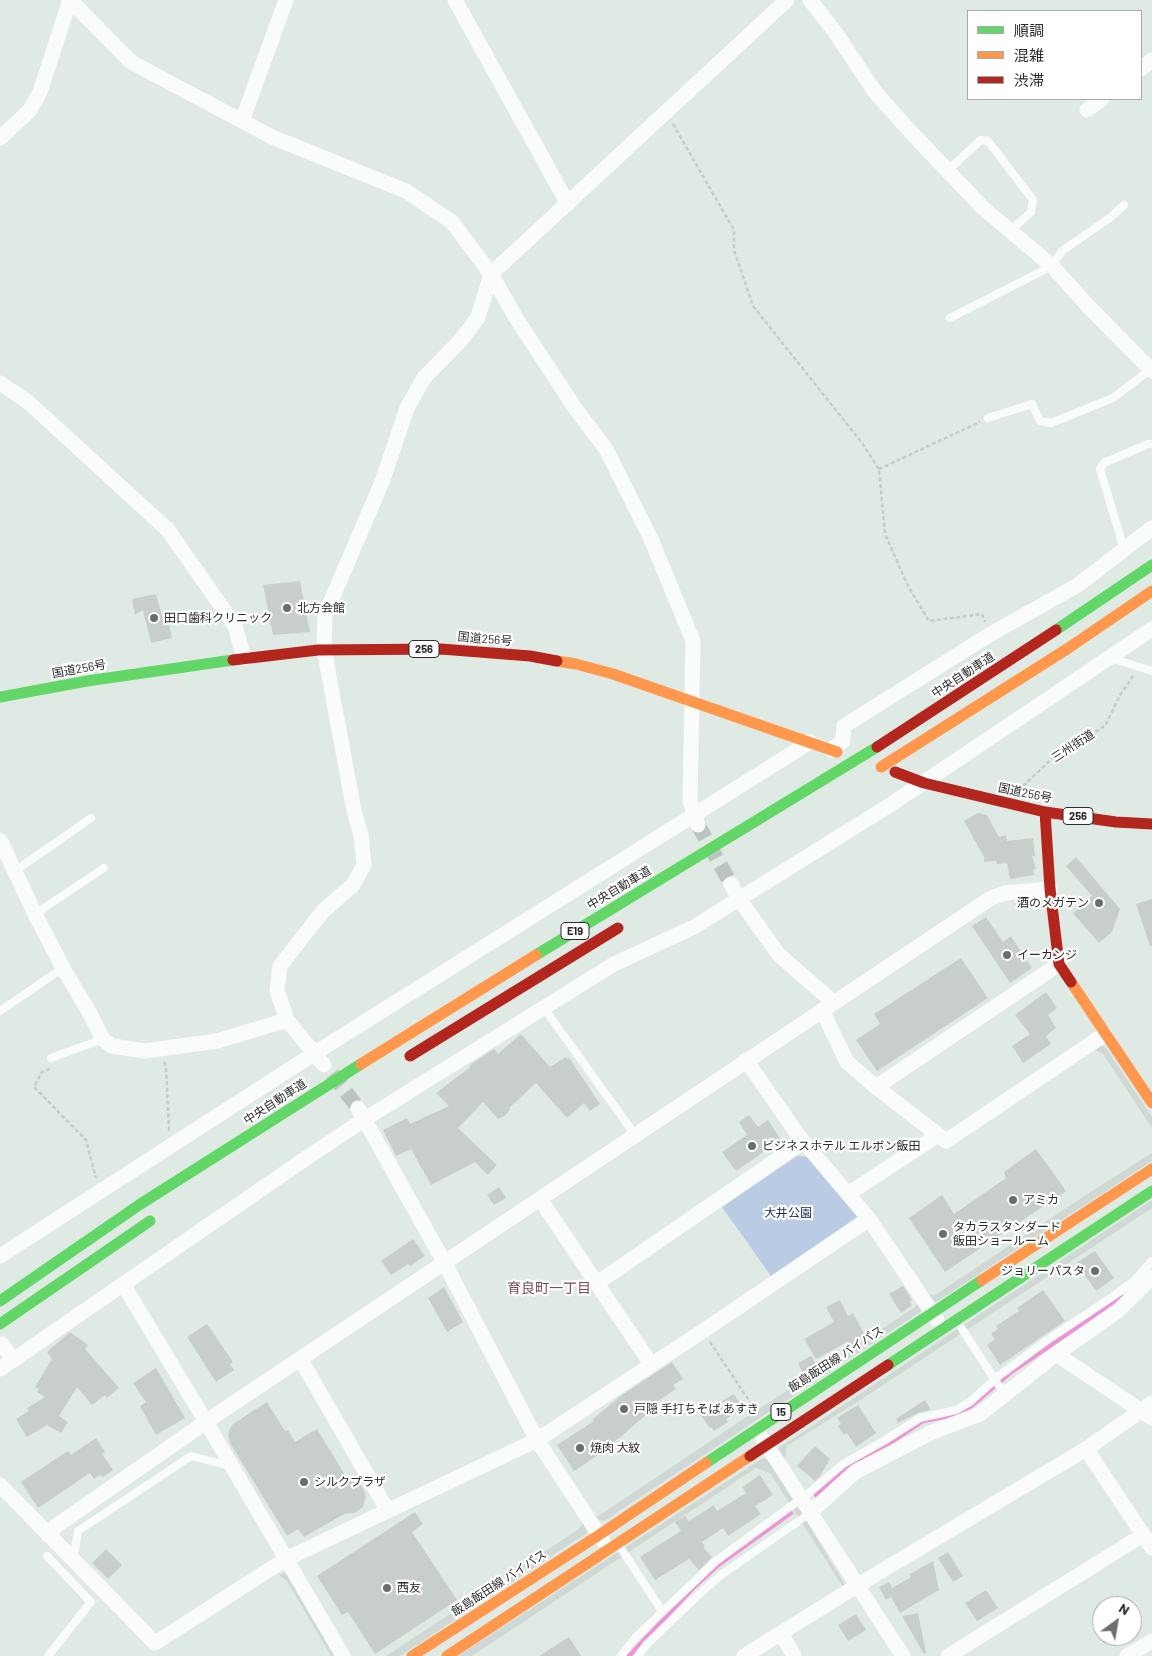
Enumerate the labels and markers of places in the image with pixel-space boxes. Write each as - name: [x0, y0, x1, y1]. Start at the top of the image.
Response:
- place label: 北方会館: [297, 601, 345, 615]
- marker: 北方会館: [281, 602, 293, 614]
- place label: 田口歯科クリニック: [164, 611, 272, 625]
- marker: 田口歯科クリニック: [148, 612, 160, 624]
- place label: 酒のメガテン: [1017, 896, 1089, 910]
- marker: 酒のメガテン: [1093, 897, 1105, 909]
- place label: イーカンジ: [1017, 948, 1077, 962]
- marker: イーカンジ: [1001, 949, 1013, 961]
- place label: ビジネスホテル エルボン飯田: [762, 1139, 920, 1153]
- marker: ビジネスホテル エルボン飯田: [746, 1140, 758, 1152]
- place label: アミカ: [1023, 1193, 1059, 1207]
- marker: アミカ: [1007, 1194, 1019, 1206]
- place label: タカラスタンダード 飯田ショールーム: [953, 1220, 1061, 1248]
- marker: タカラスタンダード 飯田ショールーム: [937, 1228, 949, 1240]
- place label: ジョリーパスタ: [1001, 1264, 1085, 1278]
- marker: ジョリーパスタ: [1089, 1265, 1101, 1277]
- place label: 戸隠 手打ちそば あすき: [634, 1402, 759, 1416]
- marker: 戸隠 手打ちそば あすき: [618, 1403, 630, 1415]
- place label: 焼肉 大紋: [590, 1441, 640, 1455]
- marker: 焼肉 大紋: [574, 1442, 586, 1454]
- place label: シルクプラザ: [314, 1475, 386, 1489]
- marker: シルクプラザ: [298, 1476, 310, 1488]
- place label: 西友: [397, 1581, 421, 1595]
- marker: 西友: [381, 1582, 393, 1594]

